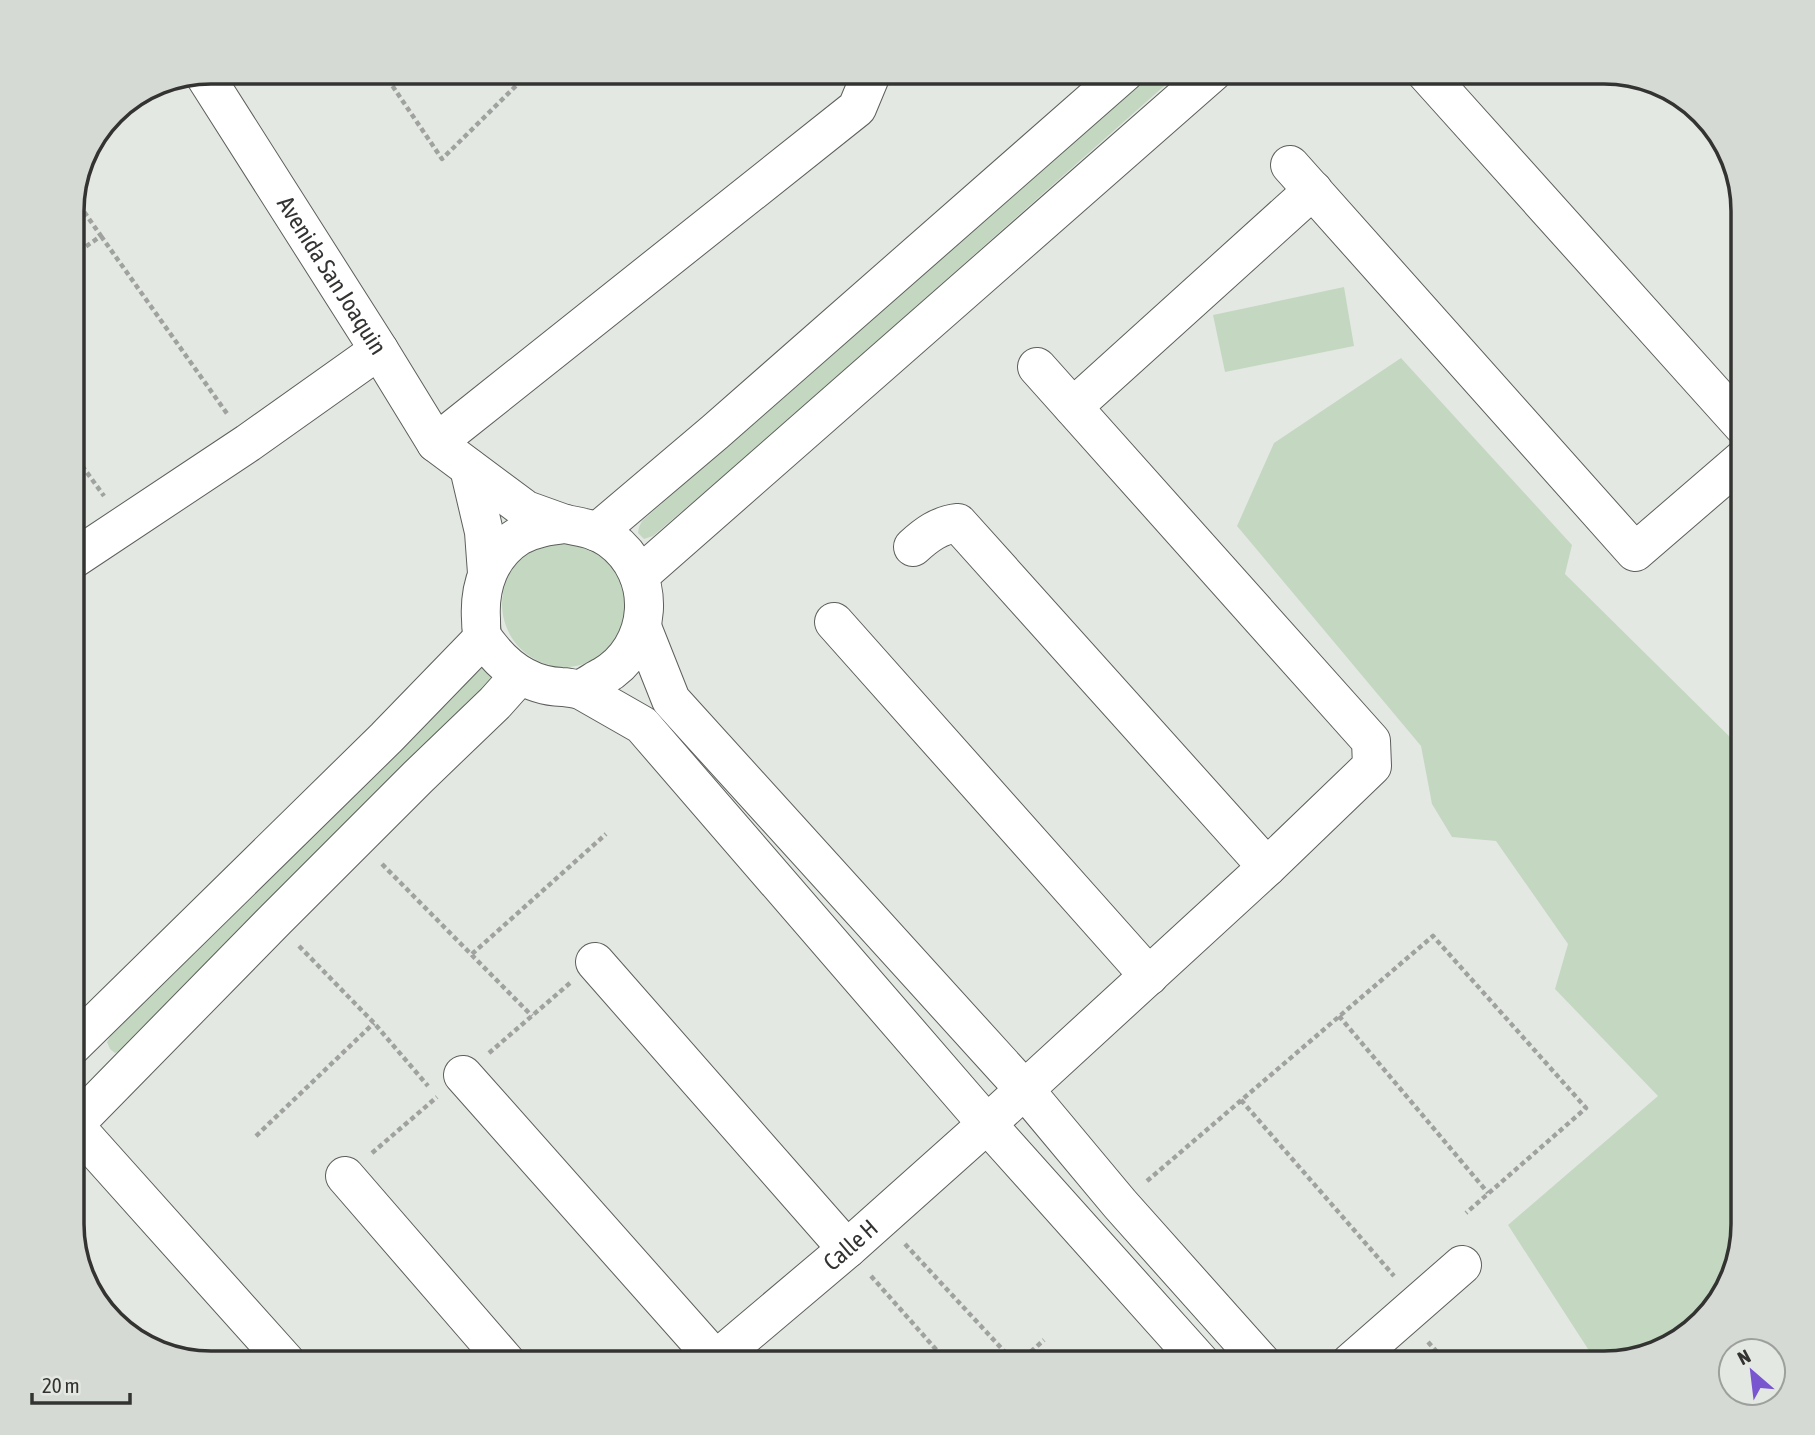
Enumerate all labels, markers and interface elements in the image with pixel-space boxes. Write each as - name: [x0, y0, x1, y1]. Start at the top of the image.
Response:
- street label: Avenida San Joaquin: [272, 191, 392, 359]
- street label: Calle H: [818, 1214, 883, 1276]
- north arrow: [1717, 1337, 1787, 1407]
- text: N: [1734, 1345, 1754, 1369]
- scale bar: [32, 1362, 130, 1406]
- text: 20 m: [42, 1373, 80, 1397]

